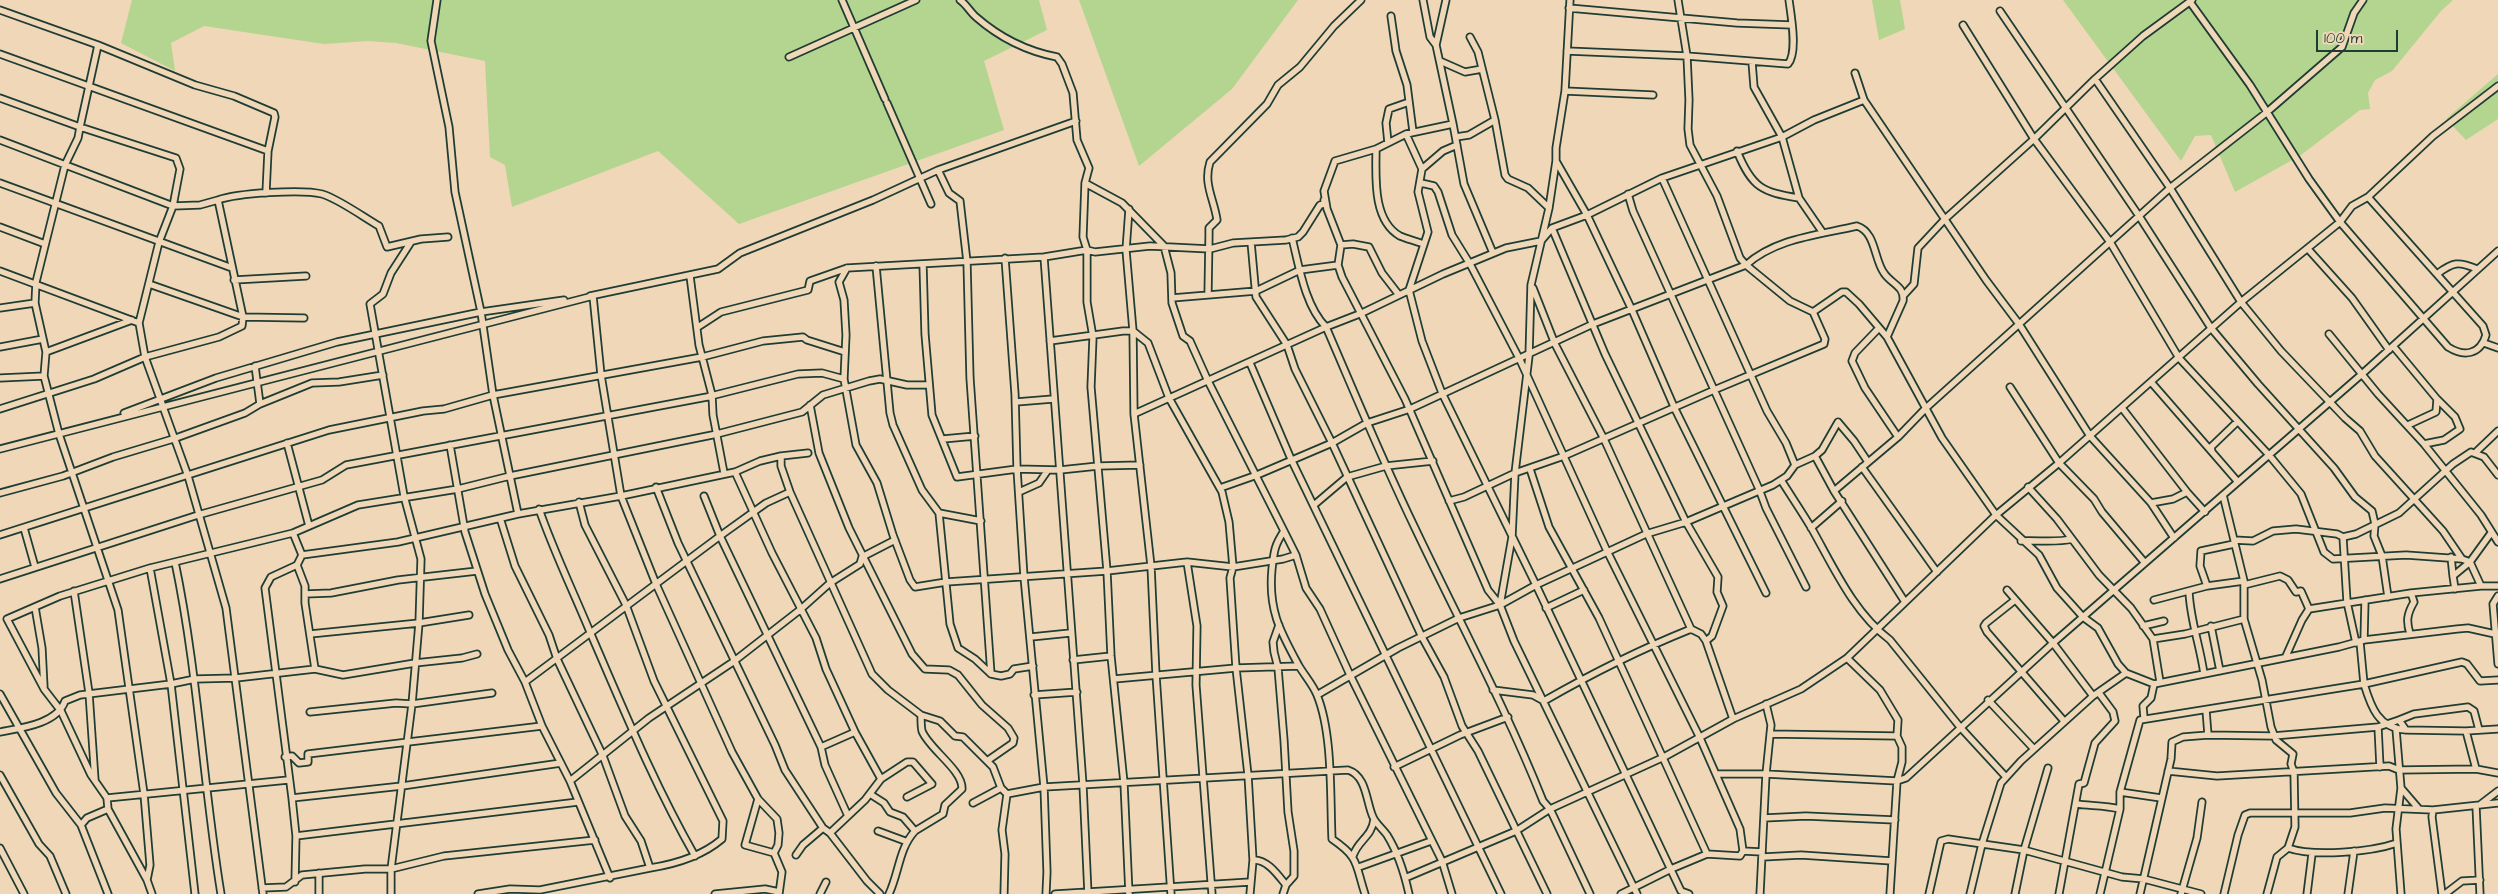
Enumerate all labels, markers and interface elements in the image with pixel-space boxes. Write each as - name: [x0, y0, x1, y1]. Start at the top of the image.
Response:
- scale bar: [2318, 20, 2400, 52]
- text: 100 m: [2324, 28, 2363, 49]

